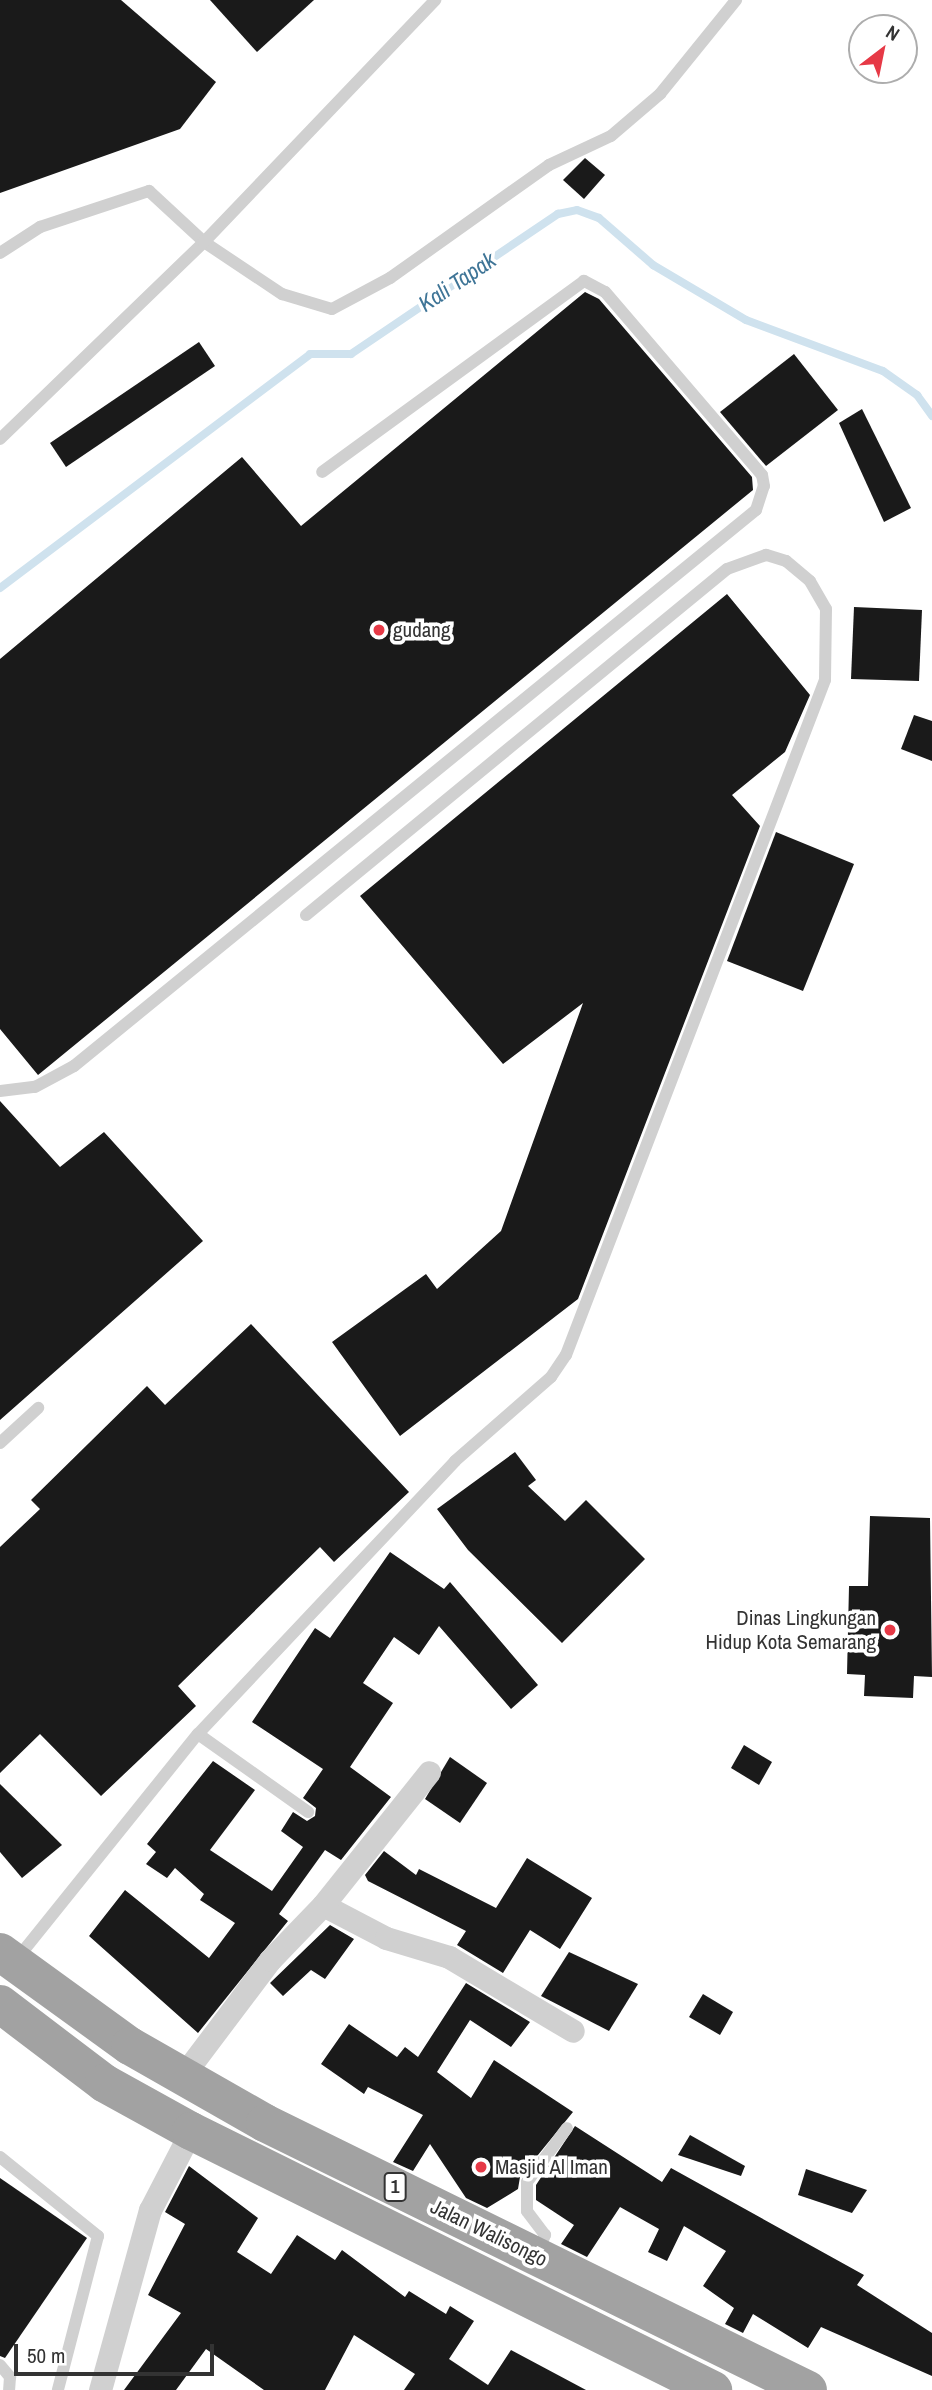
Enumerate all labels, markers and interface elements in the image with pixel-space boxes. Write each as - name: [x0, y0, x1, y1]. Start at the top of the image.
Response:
- north arrow: [848, 14, 918, 84]
- text: N: [881, 19, 905, 47]
- water label: Kali Tapak: [413, 246, 501, 318]
- place label: gudang: [393, 617, 450, 643]
- marker: gudang: [371, 622, 387, 638]
- place label: Dinas Lingkungan Hidup Kota Semarang: [706, 1605, 876, 1655]
- marker: Dinas Lingkungan Hidup Kota Semarang: [882, 1622, 898, 1638]
- place label: Masjid Al Iman: [495, 2154, 609, 2180]
- marker: Masjid Al Iman: [473, 2159, 489, 2175]
- road number: 1: [383, 2172, 407, 2202]
- street label: Jalan Walisongo: [427, 2194, 551, 2272]
- scale bar: [18, 2330, 217, 2374]
- text: 50 m: [27, 2341, 65, 2370]

